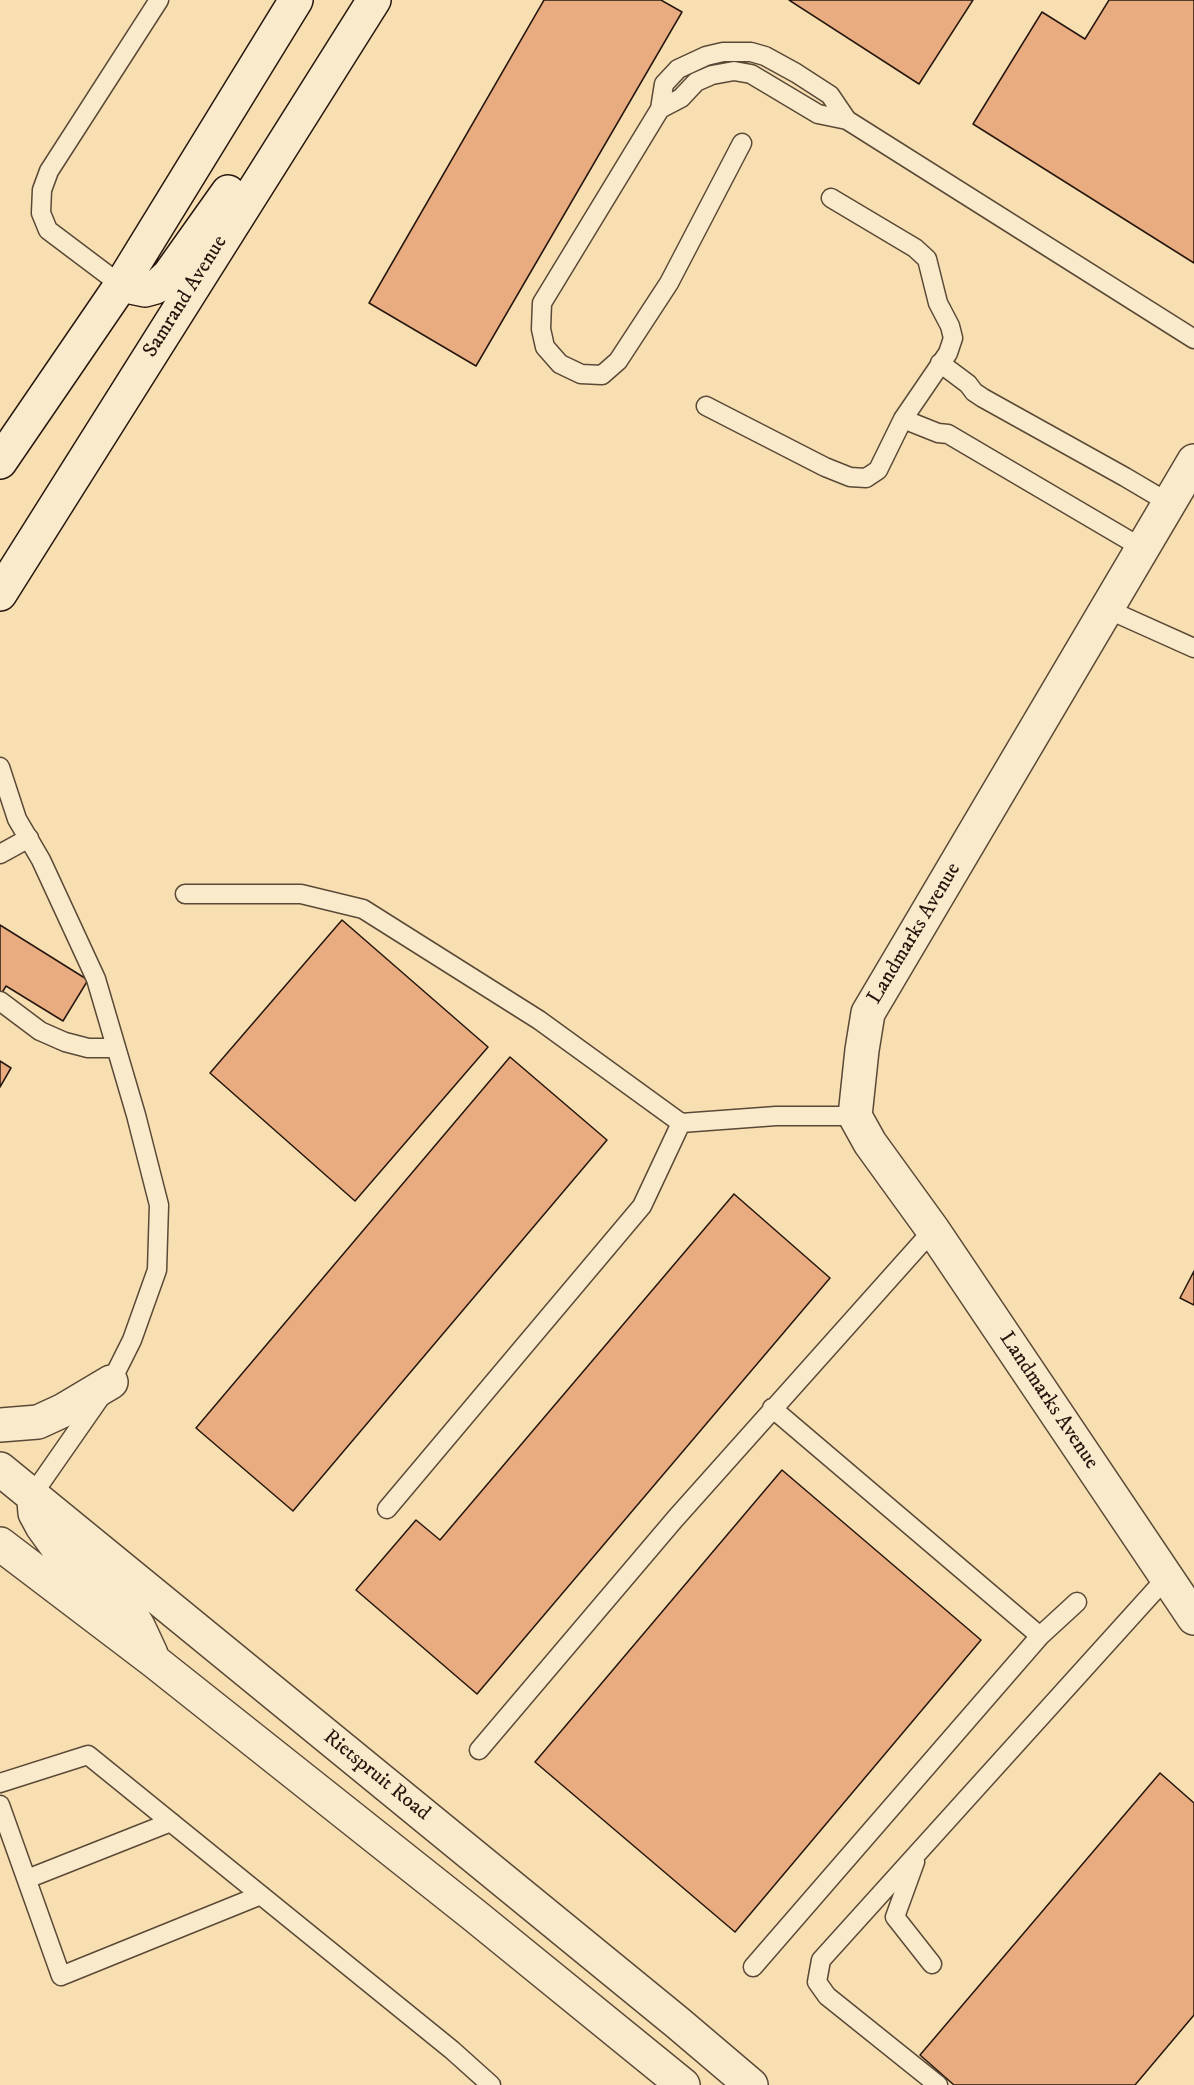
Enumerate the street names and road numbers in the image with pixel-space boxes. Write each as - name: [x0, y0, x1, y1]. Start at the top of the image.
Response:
- street label: Samrand Avenue: [139, 231, 233, 363]
- street label: Landmarks Avenue: [863, 859, 967, 1009]
- street label: Landmarks Avenue: [993, 1327, 1103, 1475]
- street label: Rietspruit Road: [317, 1725, 435, 1827]

